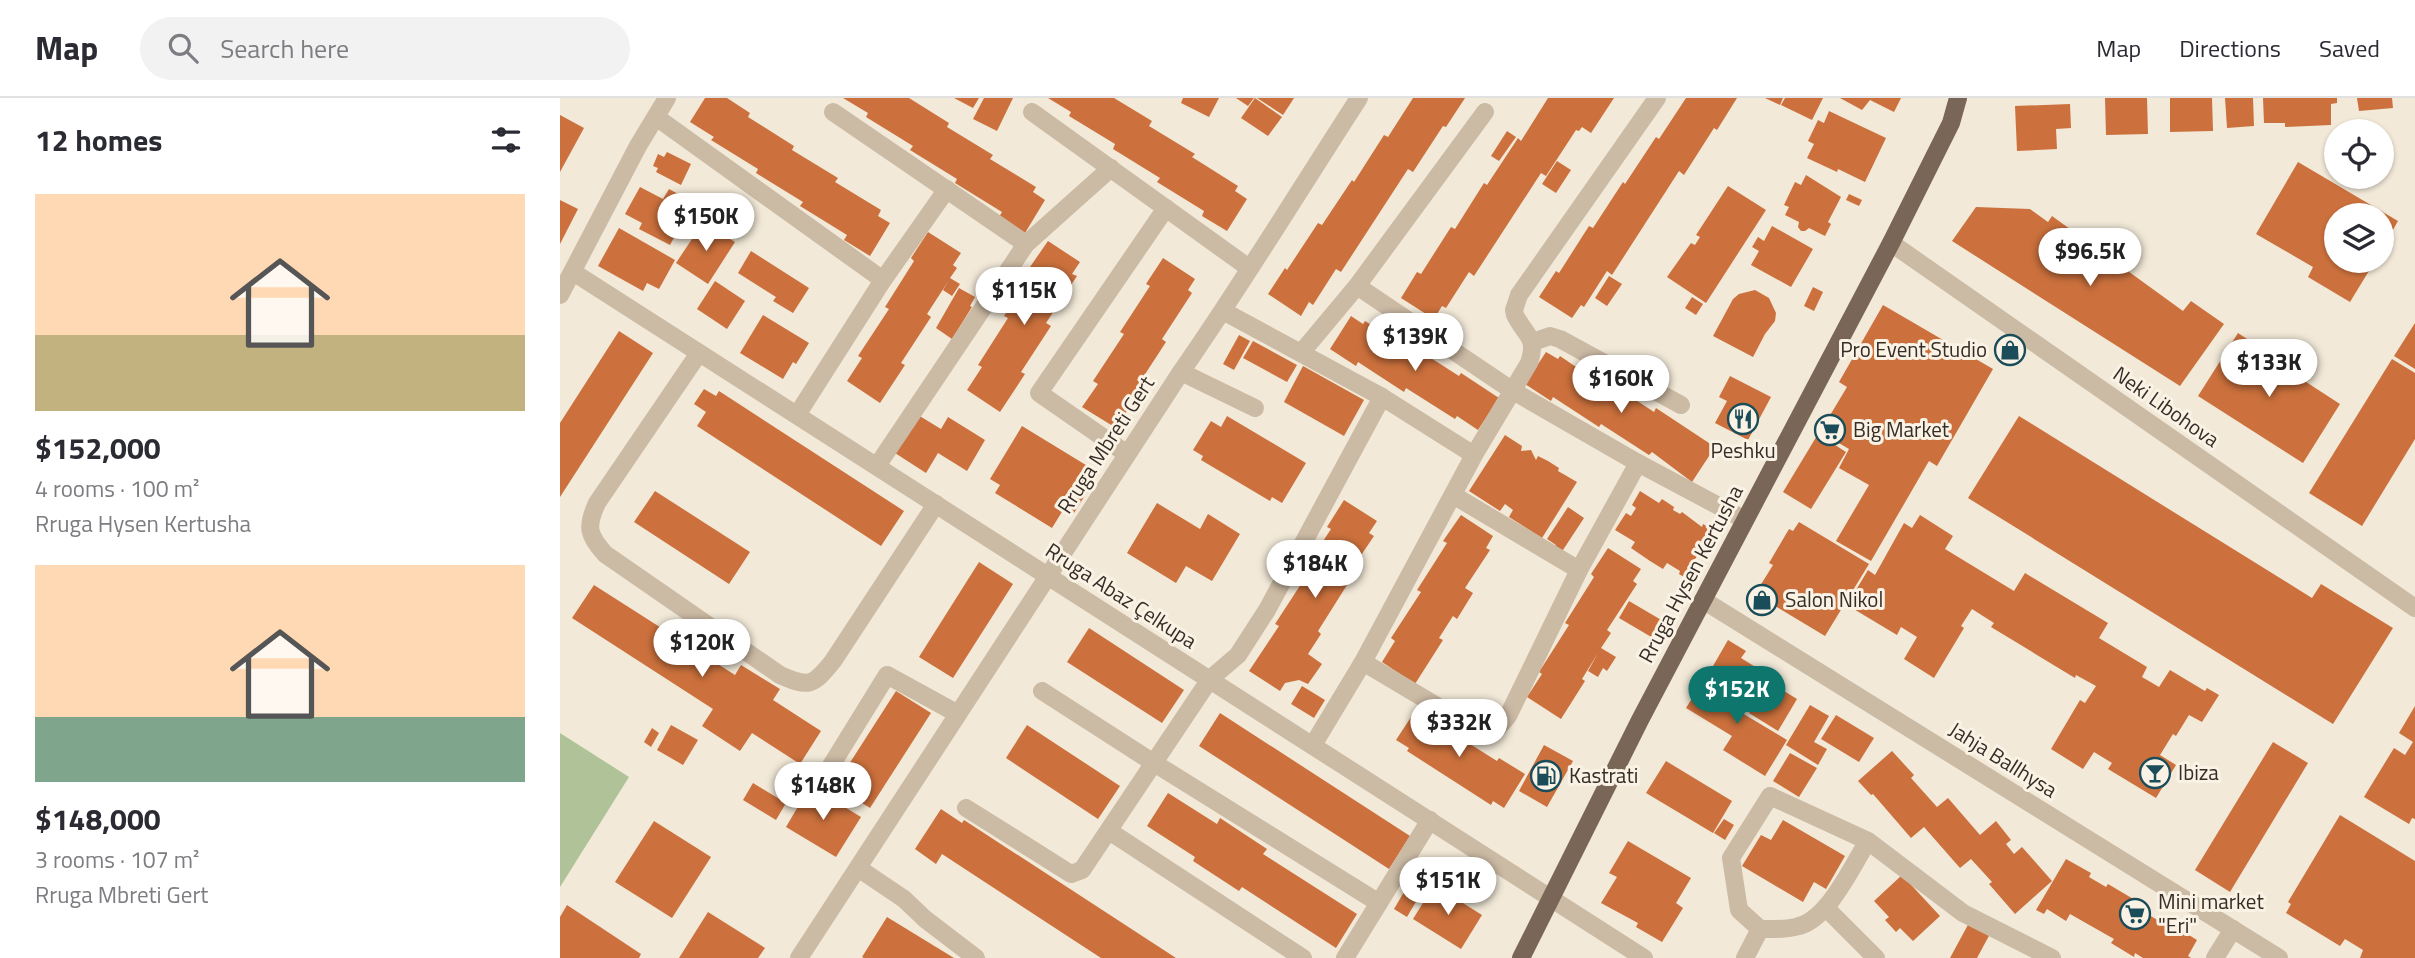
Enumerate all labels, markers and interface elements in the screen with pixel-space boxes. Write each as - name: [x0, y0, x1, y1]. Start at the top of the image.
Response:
- search box: [140, 17, 630, 80]
- text: Map: [35, 23, 98, 73]
- icon: search: [164, 29, 202, 67]
- text: Search here: [220, 29, 349, 68]
- text: Map: [2096, 30, 2141, 66]
- text: Directions: [2179, 30, 2281, 66]
- text: Saved: [2319, 30, 2380, 66]
- text: 12 homes: [35, 117, 162, 163]
- map controls: [2324, 119, 2394, 273]
- button: locate: [2324, 119, 2394, 189]
- icon: filters: [487, 121, 525, 159]
- pin: $150K: [657, 194, 755, 253]
- text: $150K: [673, 198, 739, 233]
- button: layers: [2324, 203, 2394, 273]
- pin: $96.5K: [2033, 228, 2147, 288]
- text: $96.5K: [2054, 233, 2126, 268]
- icon: home: [217, 240, 343, 366]
- pin: $115K: [975, 268, 1073, 327]
- text: $115K: [991, 272, 1057, 307]
- pin: $139K: [1366, 314, 1464, 373]
- text: $139K: [1382, 318, 1448, 353]
- place label: Pro Event Studio: [1840, 333, 1987, 365]
- shop icon: Pro Event Studio: [1993, 333, 2027, 367]
- pin: $133K: [2220, 340, 2318, 399]
- text: $133K: [2236, 344, 2302, 379]
- pin: $160K: [1572, 356, 1670, 415]
- street label: Neki Libohova: [2107, 358, 2227, 455]
- text: $160K: [1588, 360, 1654, 395]
- street label: Rruga Mbreti Gert: [1049, 369, 1162, 520]
- restaurant icon: Peshku: [1726, 402, 1760, 436]
- supermarket icon: Big Market: [1813, 413, 1847, 447]
- place label: Big Market: [1853, 413, 1950, 445]
- text: $152,000: [35, 425, 161, 471]
- place label: Peshku: [1710, 434, 1776, 466]
- text: 4 rooms · 100 m²: [35, 471, 199, 506]
- street label: Rruga Hysen Kertusha: [1630, 478, 1751, 668]
- text: Rruga Hysen Kertusha: [35, 506, 251, 541]
- street label: Rruga Abaz Çelkupa: [1039, 534, 1204, 656]
- pin: $184K: [1266, 540, 1364, 600]
- text: $184K: [1282, 545, 1348, 580]
- shop icon: Salon Nikol: [1745, 583, 1779, 617]
- place label: Salon Nikol: [1785, 583, 1883, 615]
- icon: home: [217, 611, 343, 737]
- pin: $120K: [653, 620, 751, 679]
- text: $120K: [669, 624, 735, 659]
- pin: $152K: [1688, 666, 1786, 726]
- text: $152K: [1704, 671, 1770, 706]
- pin: $332K: [1410, 700, 1508, 759]
- text: $332K: [1426, 704, 1492, 739]
- street label: Jahja Ballhysa: [1943, 713, 2064, 805]
- bar icon: Ibiza: [2138, 756, 2172, 790]
- place label: Ibiza: [2178, 756, 2219, 788]
- fuel station icon: Kastrati: [1529, 759, 1563, 793]
- place label: Kastrati: [1569, 759, 1638, 791]
- pin: $148K: [774, 762, 872, 822]
- text: $148K: [790, 767, 856, 802]
- text: $148,000: [35, 796, 161, 842]
- text: 3 rooms · 107 m²: [35, 842, 199, 877]
- pin: $151K: [1399, 858, 1497, 917]
- text: $151K: [1415, 862, 1481, 897]
- text: Rruga Mbreti Gert: [35, 877, 208, 912]
- place label: Mini market "Eri": [2158, 885, 2264, 941]
- supermarket icon: Mini market "Eri": [2118, 897, 2152, 931]

